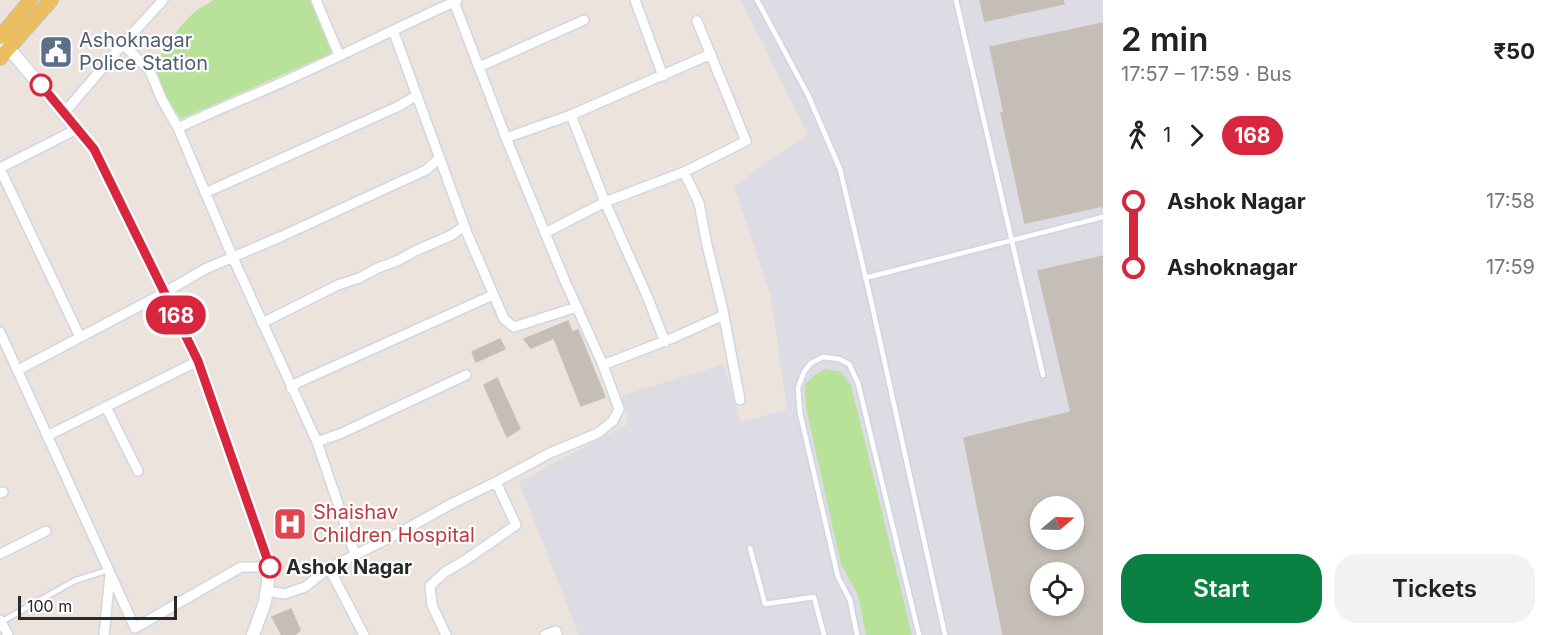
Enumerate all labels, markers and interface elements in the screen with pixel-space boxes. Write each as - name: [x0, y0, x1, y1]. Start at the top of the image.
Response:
- text: 2 min: [1121, 19, 1208, 59]
- place label: Ashoknagar Police Station: [79, 28, 208, 75]
- public building icon: Ashoknagar Police Station: [38, 34, 74, 70]
- text: ₹50: [1494, 38, 1535, 64]
- text: 17:57 – 17:59 · Bus: [1121, 62, 1292, 86]
- unlabelled marker: [30, 74, 52, 96]
- icon: walk: [1121, 119, 1154, 152]
- icon: forward: [1180, 119, 1213, 152]
- text: 1: [1163, 123, 1171, 147]
- text: 168: [1234, 123, 1271, 148]
- text: Ashok Nagar: [1167, 188, 1306, 214]
- text: 17:58: [1486, 189, 1535, 213]
- text: Ashoknagar: [1167, 254, 1298, 280]
- text: 17:59: [1486, 255, 1535, 279]
- line badge: 168: [142, 296, 210, 334]
- text: 168: [158, 303, 194, 328]
- north arrow: [1030, 496, 1084, 550]
- map controls: [1030, 496, 1084, 616]
- place label: Shaishav Children Hospital: [313, 500, 475, 547]
- hospital icon: Shaishav Children Hospital: [272, 506, 308, 542]
- button: Start: [1121, 554, 1322, 623]
- button: Tickets: [1334, 554, 1535, 623]
- place label: Ashok Nagar: [286, 555, 412, 579]
- marker: Ashok Nagar: [259, 556, 281, 578]
- button: locate: [1030, 562, 1084, 616]
- scale bar: [18, 593, 177, 620]
- text: 100 m: [27, 596, 72, 616]

